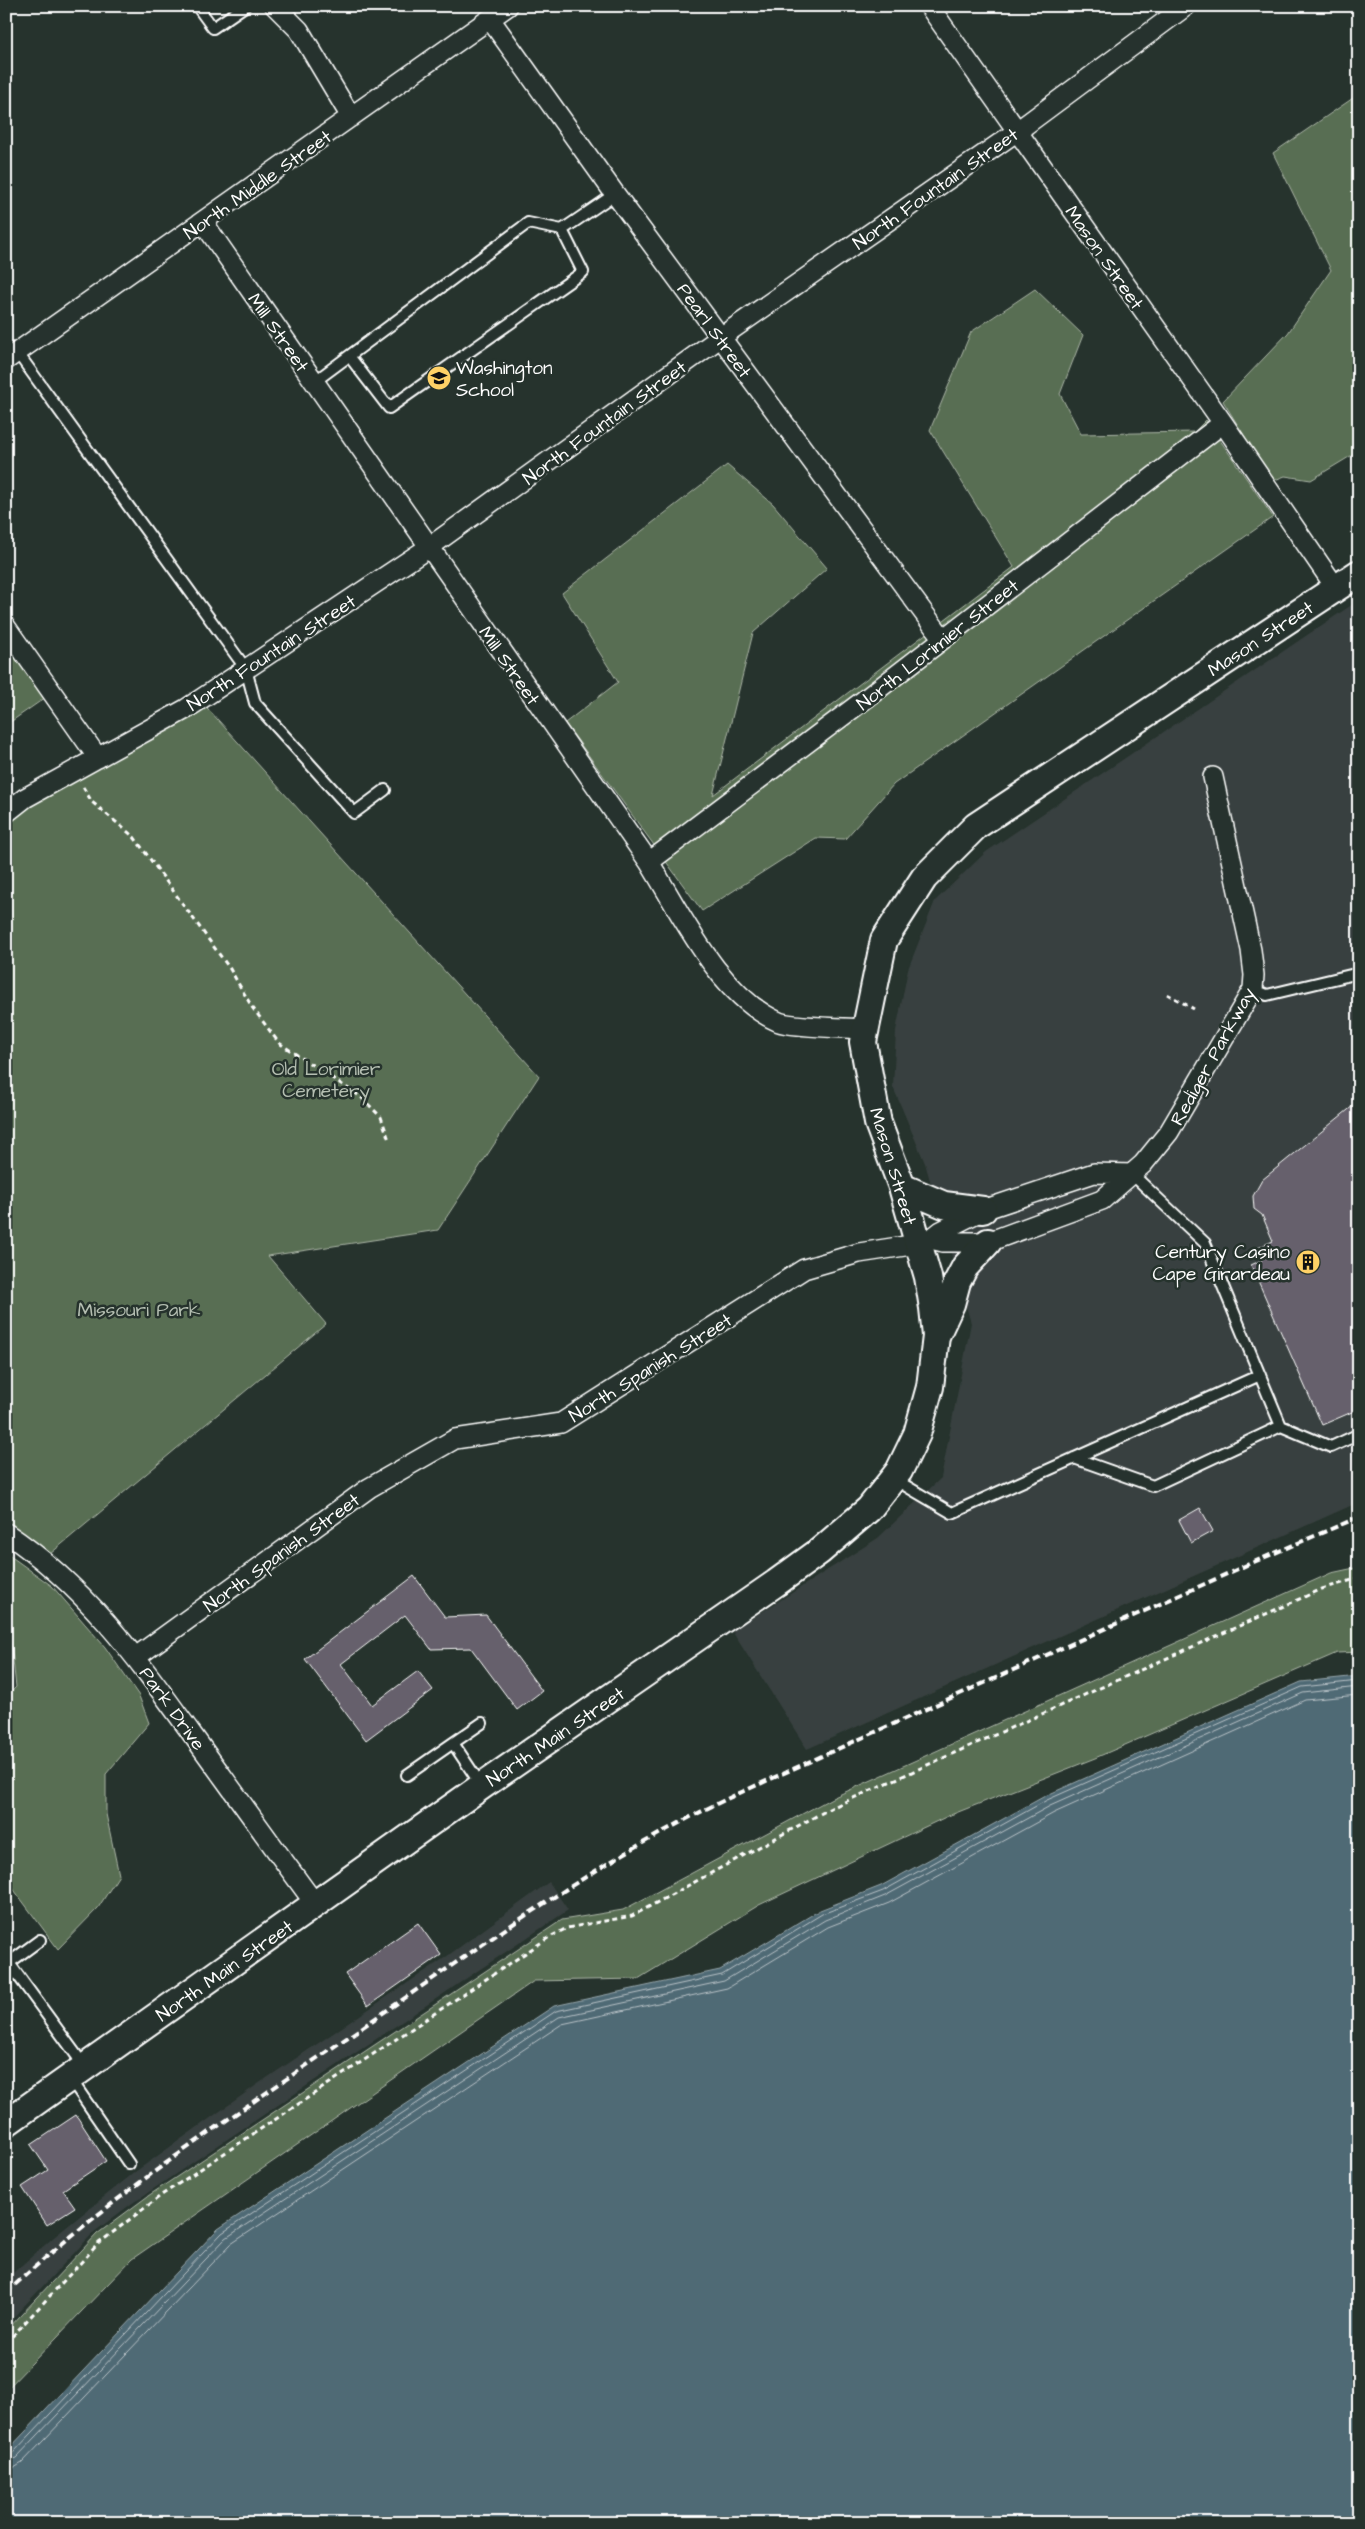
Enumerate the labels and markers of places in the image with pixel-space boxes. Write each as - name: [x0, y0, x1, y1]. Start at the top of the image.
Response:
- place label: Washington School: [456, 355, 553, 404]
- school or university icon: Washington School: [426, 365, 452, 391]
- place label: Century Casino Cape Girardeau: [1152, 1239, 1290, 1288]
- building icon: Century Casino Cape Girardeau: [1295, 1249, 1321, 1275]

